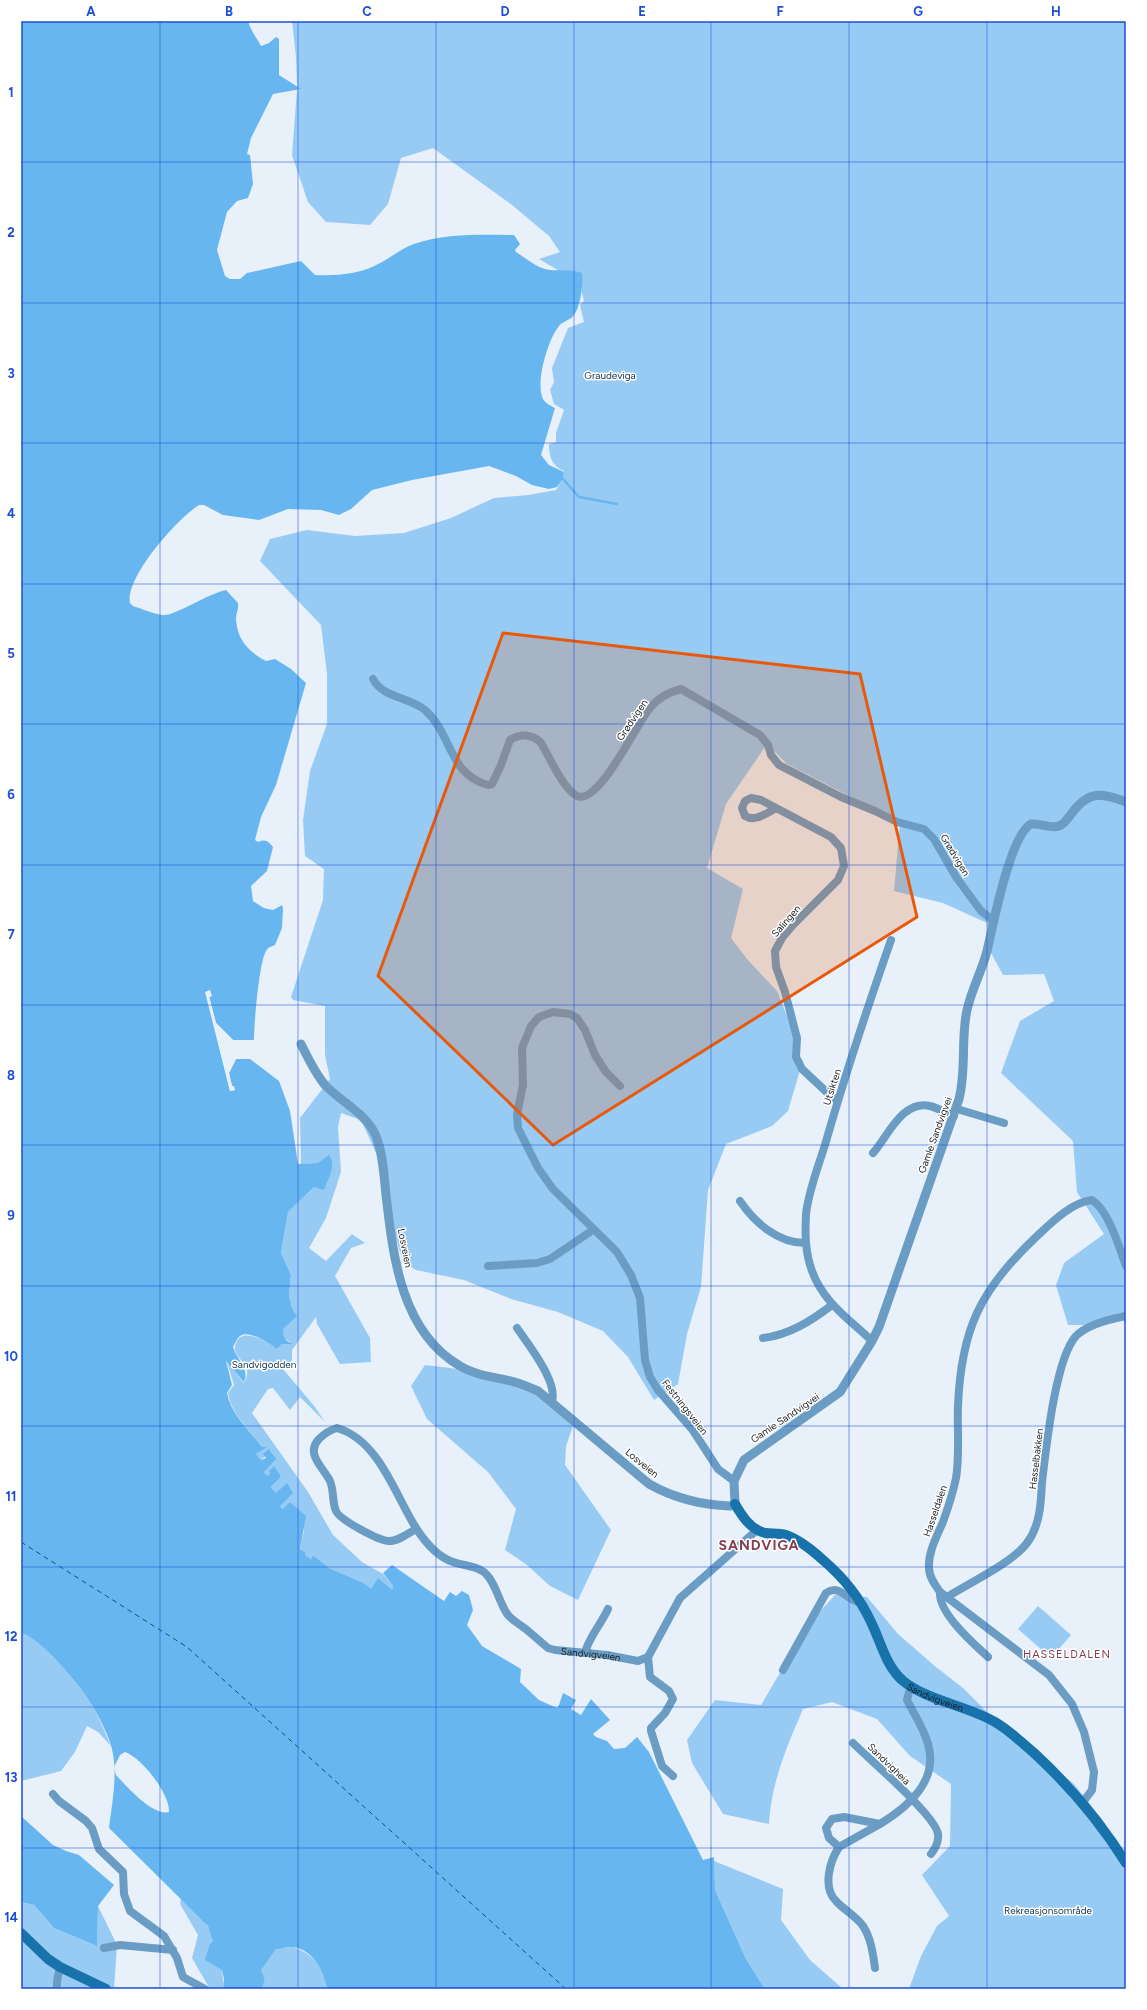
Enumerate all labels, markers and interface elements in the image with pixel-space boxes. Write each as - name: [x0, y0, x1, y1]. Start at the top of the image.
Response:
- text: A: [86, 4, 96, 19]
- text: B: [225, 4, 233, 19]
- text: C: [362, 4, 372, 19]
- text: D: [500, 4, 510, 19]
- text: E: [638, 4, 646, 19]
- text: F: [776, 4, 784, 19]
- text: G: [913, 4, 923, 19]
- text: H: [1051, 4, 1061, 19]
- text: 1: [8, 85, 14, 100]
- text: 2: [7, 225, 15, 240]
- text: 3: [7, 366, 15, 381]
- park label: Graudeviga: [584, 369, 636, 382]
- text: 4: [7, 506, 15, 521]
- text: 5: [7, 646, 15, 661]
- street label: Grødvigen: [613, 697, 651, 743]
- text: 6: [7, 787, 15, 802]
- street label: Grødvigen: [937, 831, 973, 879]
- street label: Salingen: [769, 902, 804, 940]
- text: 7: [7, 927, 15, 942]
- street label: Utsikten: [820, 1067, 844, 1107]
- text: 8: [7, 1068, 15, 1083]
- street label: Gamle Sandvigvei: [915, 1095, 955, 1175]
- text: 9: [7, 1208, 15, 1223]
- street label: Losveien: [395, 1227, 415, 1269]
- text: 10: [4, 1349, 18, 1364]
- park label: Sandvigodden: [232, 1358, 297, 1371]
- street label: Festningsveien: [659, 1377, 711, 1438]
- street label: Gamle Sandvigvei: [748, 1390, 822, 1446]
- street label: Hasselbakken: [1026, 1427, 1046, 1490]
- street label: Losveien: [623, 1445, 662, 1481]
- street label: Hasseldalen: [920, 1483, 950, 1539]
- text: 11: [6, 1489, 16, 1504]
- district label: SANDVIGA: [718, 1537, 800, 1554]
- text: 12: [4, 1629, 18, 1644]
- street label: Sandvigveien: [560, 1644, 622, 1664]
- district label: HASSELDALEN: [1023, 1648, 1111, 1661]
- street label: Sandvigveien: [905, 1679, 966, 1715]
- street label: Sandvigheia: [865, 1740, 913, 1788]
- text: 13: [5, 1770, 17, 1785]
- park label: Rekreasjonsområde: [1004, 1904, 1093, 1917]
- text: 14: [4, 1910, 18, 1925]

